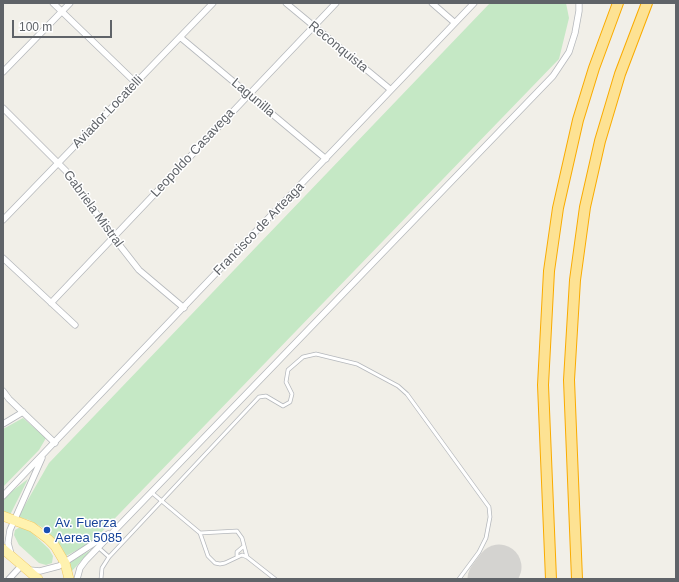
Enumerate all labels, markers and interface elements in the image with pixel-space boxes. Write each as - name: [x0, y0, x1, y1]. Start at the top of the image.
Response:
- scale bar: [14, 12, 114, 38]
- street label: Reconquista: [305, 18, 371, 76]
- text: 100 m: [19, 20, 52, 34]
- street label: Aviador Locatelli: [69, 72, 147, 152]
- street label: Lagunilla: [228, 75, 278, 121]
- street label: Leopoldo Casavega: [148, 105, 238, 201]
- street label: Gabriela Mistral: [60, 168, 126, 250]
- street label: Francisco de Arteaga: [210, 179, 308, 279]
- place label: Av. Fuerza Aerea 5085: [55, 515, 122, 546]
- marker: Av. Fuerza Aerea 5085: [42, 525, 52, 535]

